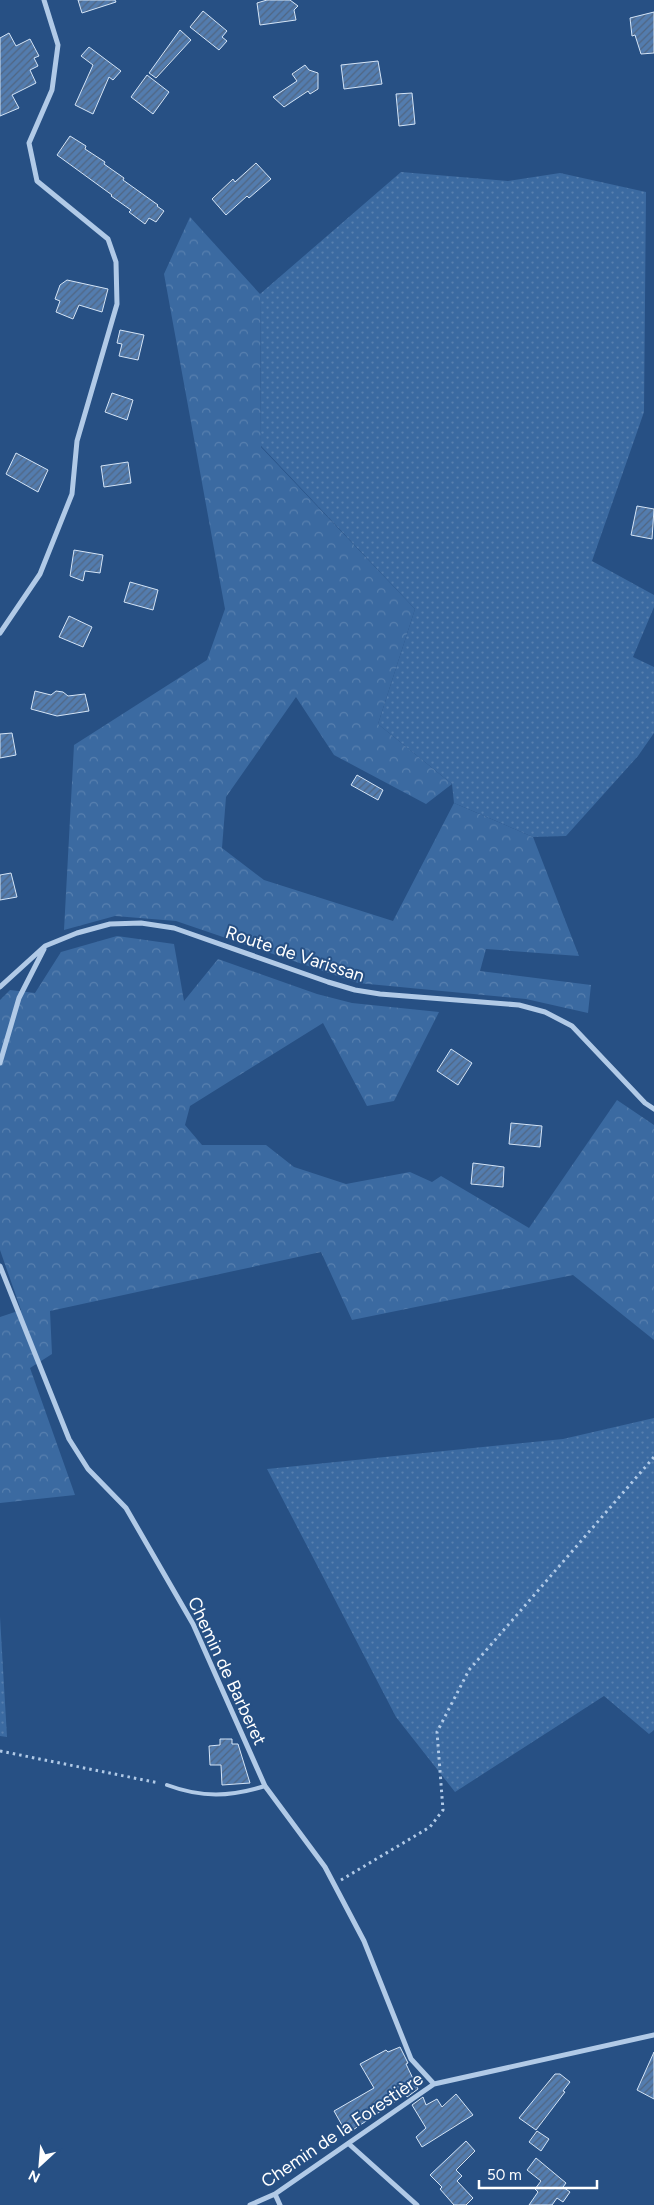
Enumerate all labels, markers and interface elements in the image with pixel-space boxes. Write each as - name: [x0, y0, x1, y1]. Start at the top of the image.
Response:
- street label: Route de Varissan: [223, 921, 367, 987]
- street label: Chemin de Barberet: [183, 1593, 271, 1749]
- street label: Chemin de la Forestière: [257, 2068, 427, 2192]
- north arrow: [15, 2140, 65, 2190]
- scale bar: [479, 2158, 596, 2190]
- text: N: [26, 2166, 43, 2186]
- text: 50 m: [487, 2166, 522, 2184]

